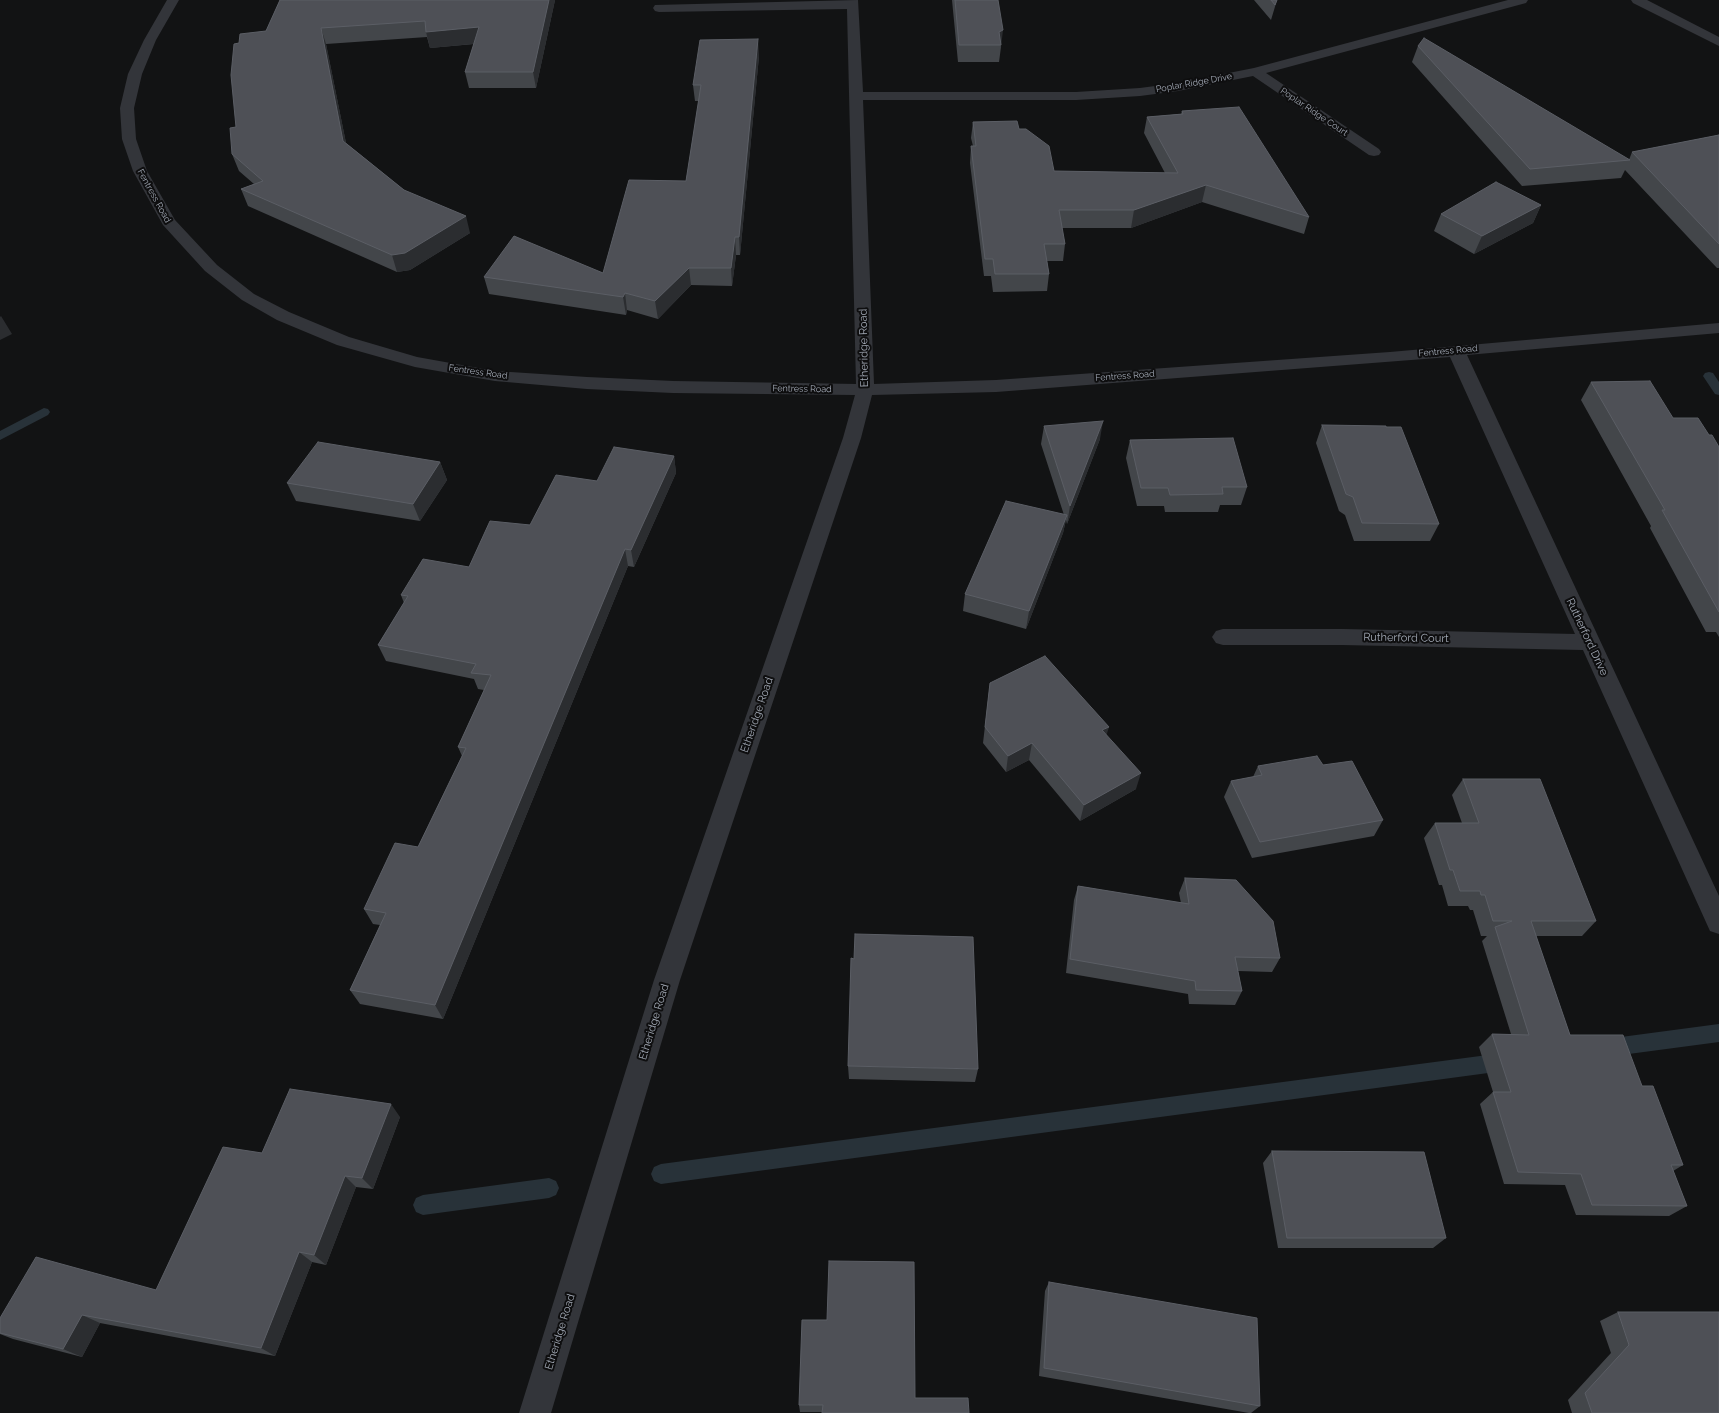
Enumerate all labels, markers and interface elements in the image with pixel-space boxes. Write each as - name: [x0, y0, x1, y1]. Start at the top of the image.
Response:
- street label: Poplar Ridge Drive: [1155, 71, 1233, 95]
- street label: Poplar Ridge Court: [1278, 85, 1350, 139]
- street label: Fentress Road: [135, 167, 173, 225]
- street label: Etheridge Road: [857, 309, 871, 387]
- street label: Fentress Road: [1418, 343, 1478, 359]
- street label: Fentress Road: [448, 363, 508, 381]
- street label: Fentress Road: [1095, 369, 1155, 383]
- street label: Fentress Road: [772, 383, 832, 395]
- street label: Rutherford Drive: [1563, 596, 1611, 678]
- street label: Rutherford Court: [1363, 631, 1449, 645]
- street label: Etheridge Road: [738, 676, 776, 754]
- street label: Etheridge Road: [636, 982, 672, 1062]
- street label: Etheridge Road: [542, 1292, 578, 1372]

